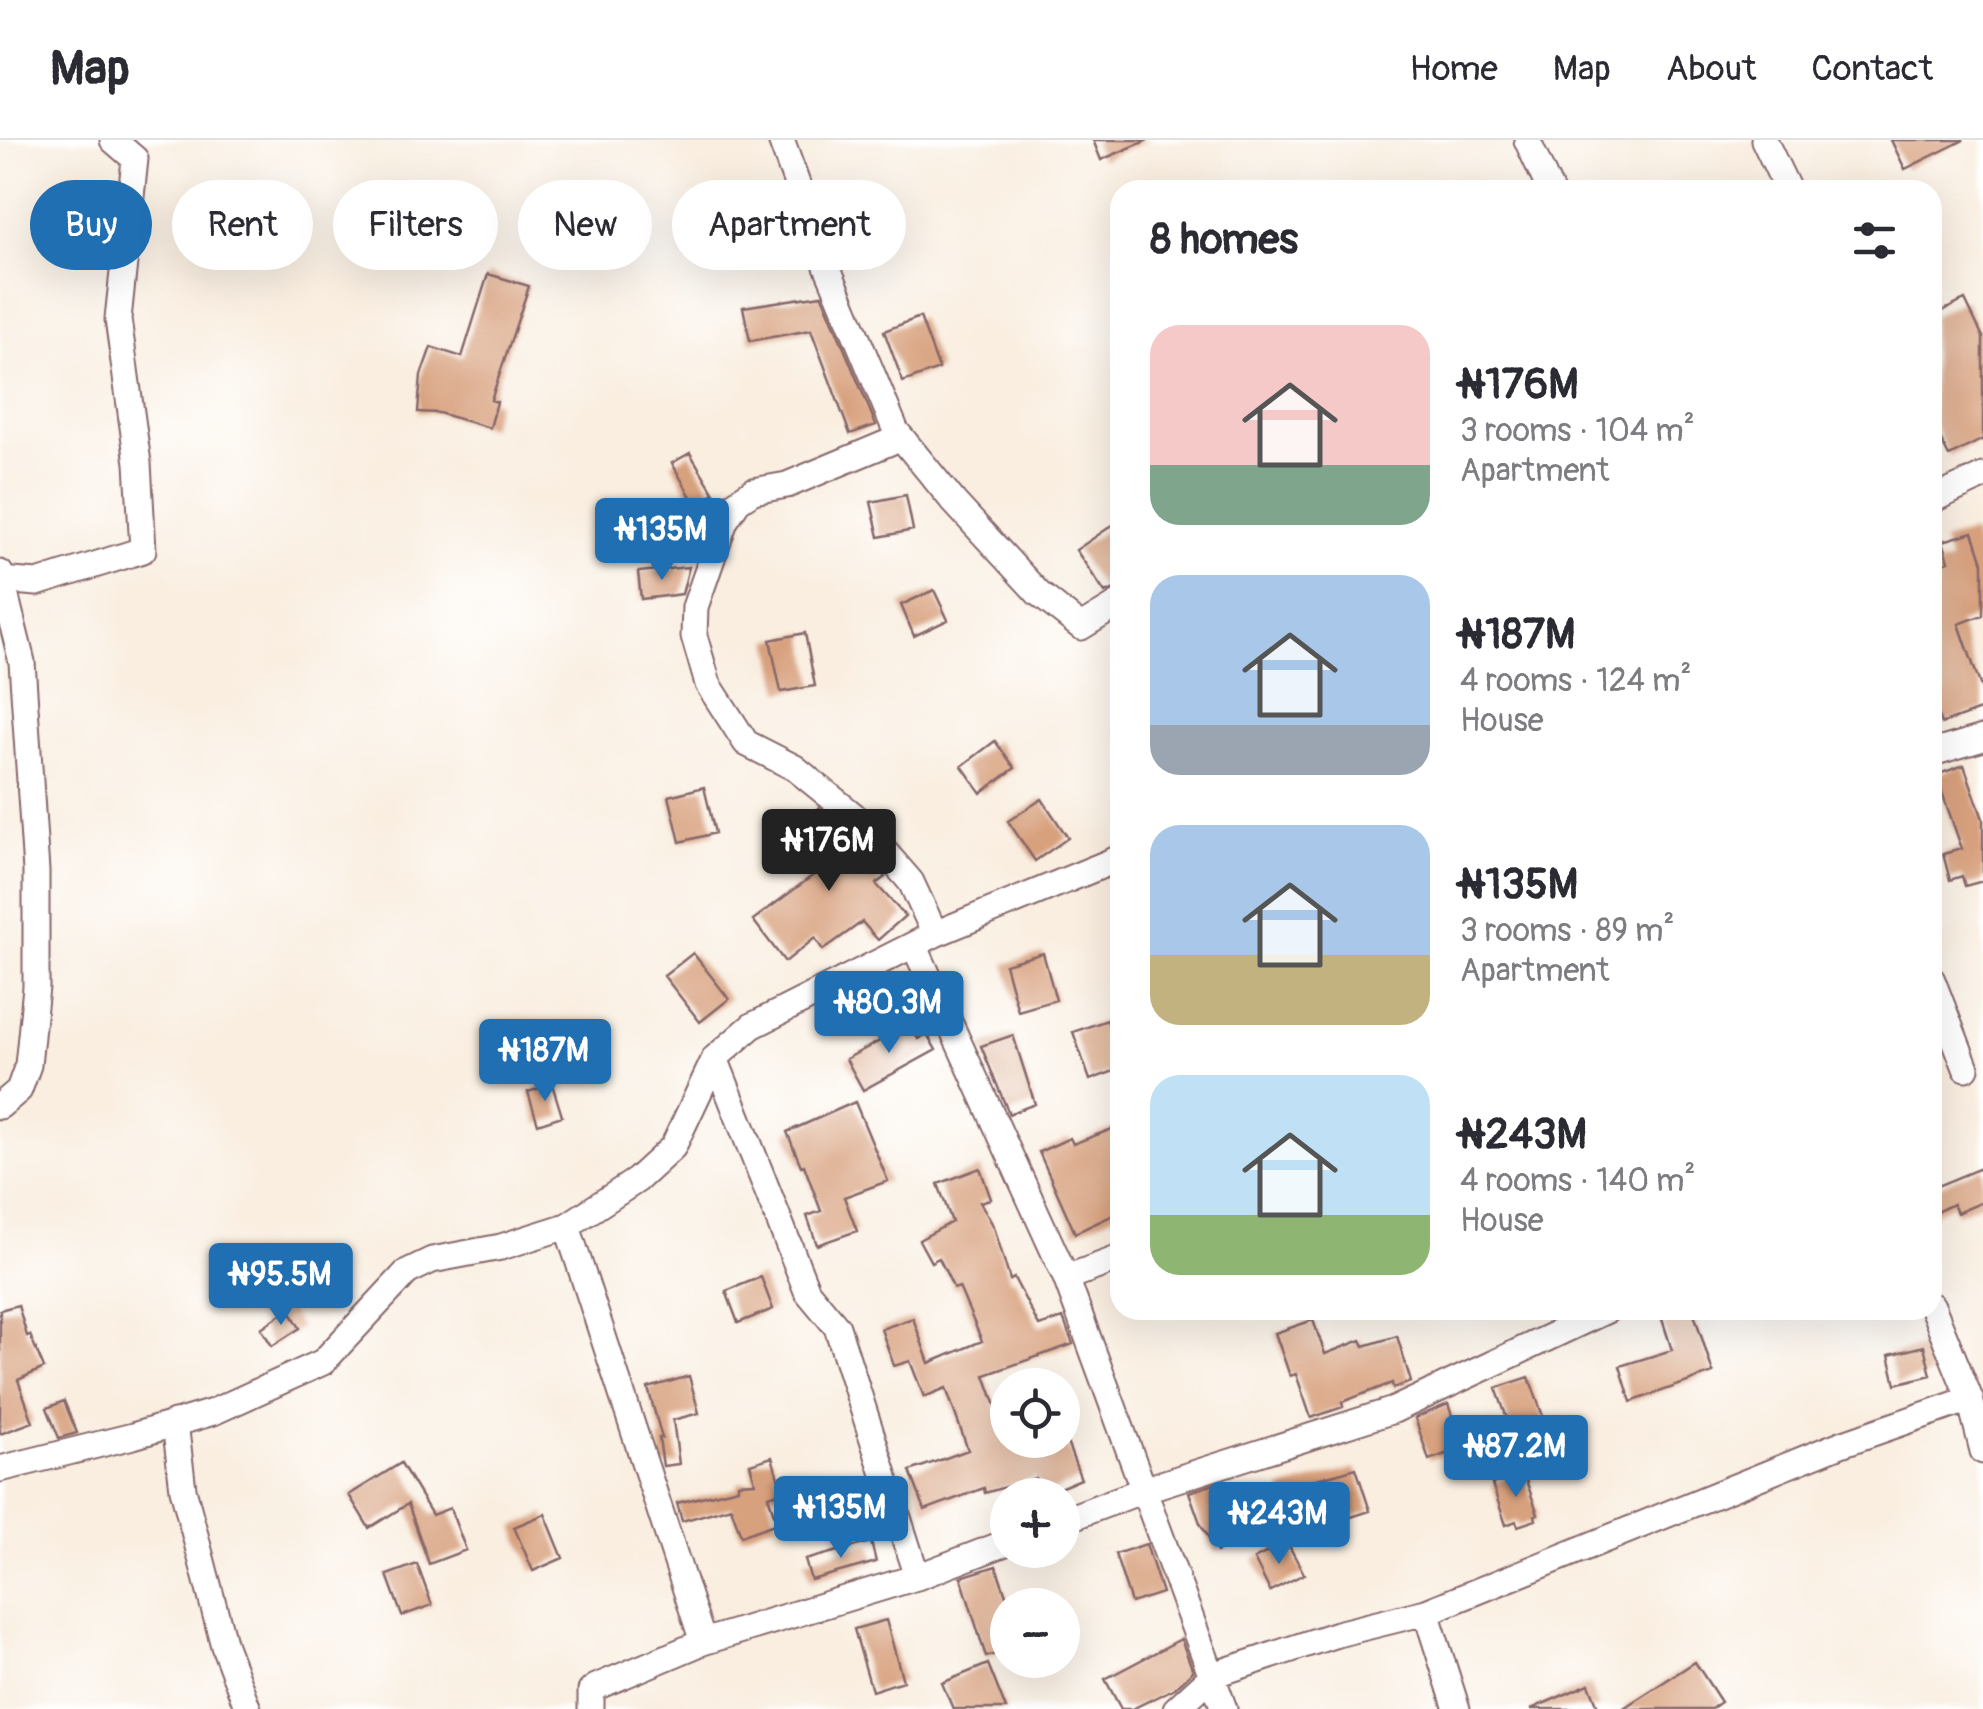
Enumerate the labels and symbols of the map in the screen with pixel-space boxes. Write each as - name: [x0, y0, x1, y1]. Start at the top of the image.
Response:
- pin: ₦135M: [592, 498, 732, 583]
- pin: ₦176M: [759, 809, 899, 894]
- pin: ₦80.3M: [808, 971, 970, 1056]
- pin: ₦187M: [475, 1019, 615, 1104]
- pin: ₦95.5M: [200, 1243, 362, 1328]
- pin: ₦87.2M: [1435, 1415, 1597, 1500]
- pin: ₦135M: [771, 1476, 911, 1561]
- pin: ₦243M: [1209, 1482, 1349, 1567]

